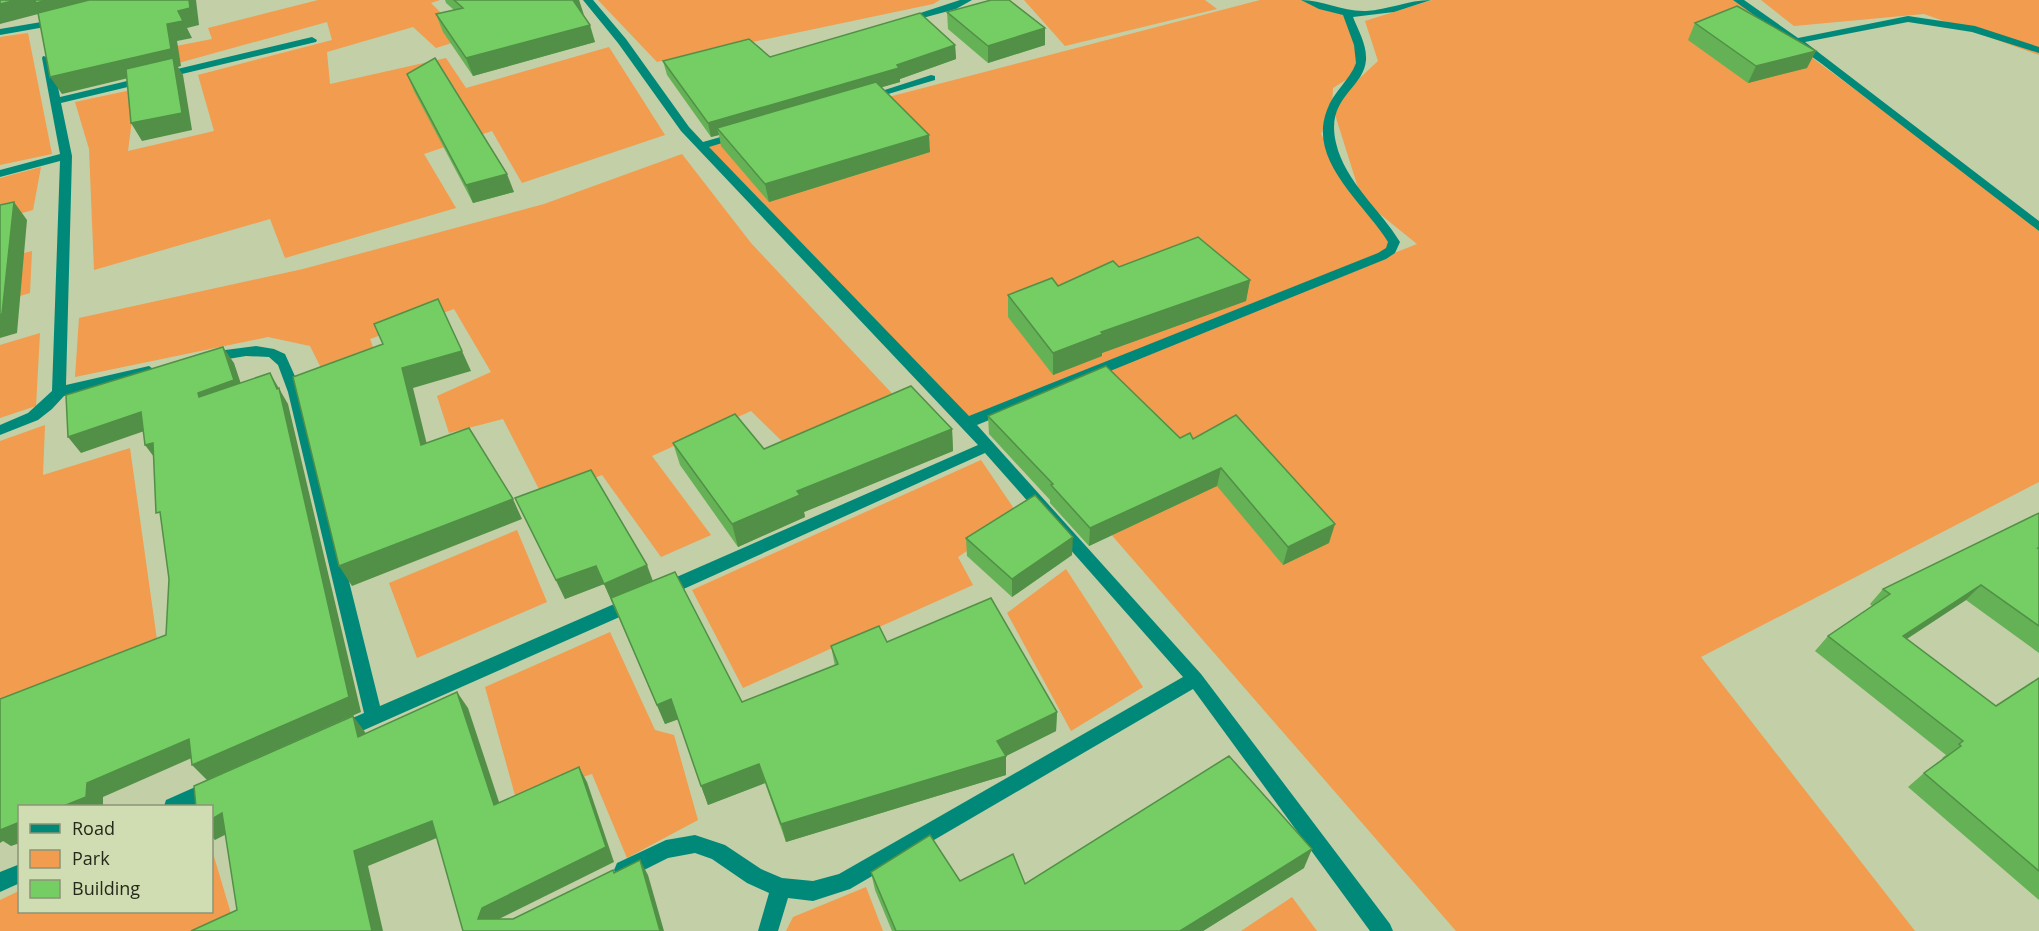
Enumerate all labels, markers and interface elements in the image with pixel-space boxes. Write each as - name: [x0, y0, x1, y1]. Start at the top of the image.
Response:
- legend: [18, 805, 213, 913]
- text: Road: [72, 816, 115, 840]
- text: Park: [72, 846, 110, 870]
- text: Building: [72, 876, 140, 900]

